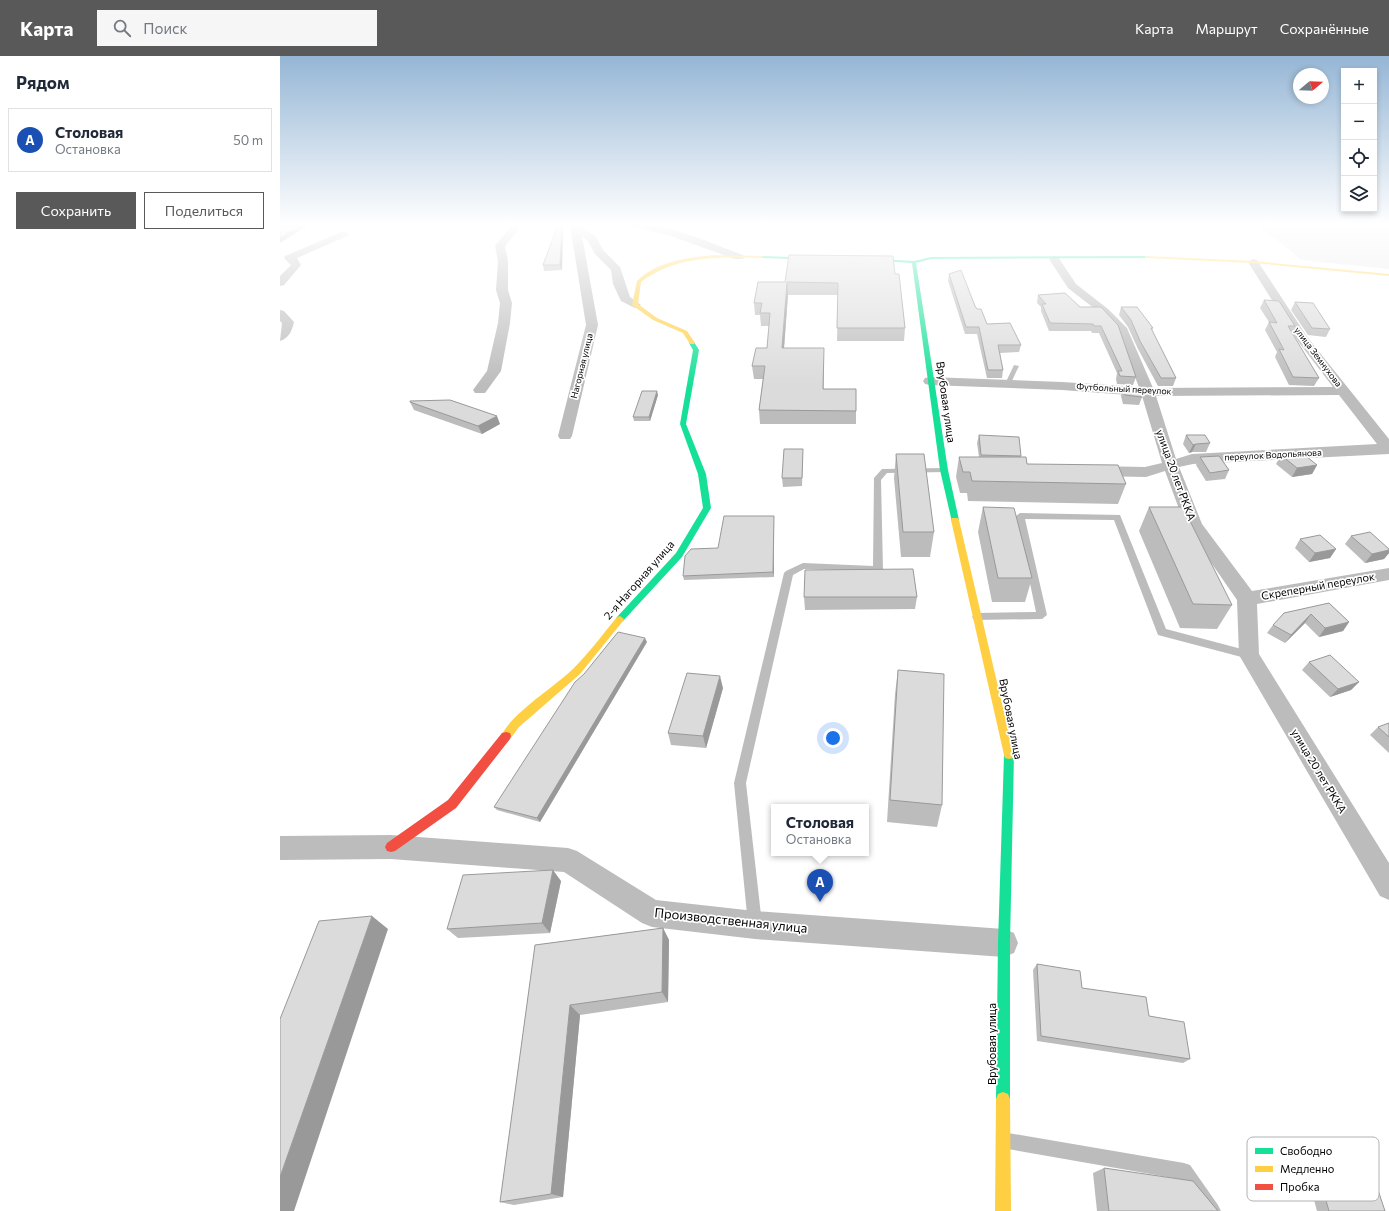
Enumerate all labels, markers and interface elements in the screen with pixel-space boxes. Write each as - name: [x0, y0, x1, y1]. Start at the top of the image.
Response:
- search box: [97, 10, 377, 46]
- text: Карта: [20, 17, 73, 40]
- icon: search: [111, 17, 133, 39]
- text: Поиск: [143, 19, 188, 37]
- text: Карта: [1135, 20, 1173, 37]
- text: Маршрут: [1195, 20, 1258, 37]
- text: Сохранённые: [1280, 20, 1369, 37]
- north arrow: [1293, 68, 1329, 104]
- map controls: [1341, 68, 1377, 212]
- button: +: [1341, 68, 1377, 104]
- text: Рядом: [16, 72, 70, 93]
- button: −: [1341, 104, 1377, 140]
- text: Столовая: [55, 123, 123, 141]
- text: A: [25, 132, 35, 148]
- text: 50 m: [233, 132, 263, 148]
- button: locate: [1341, 140, 1377, 176]
- text: Остановка: [55, 141, 121, 157]
- button: layers: [1341, 176, 1377, 212]
- button: Сохранить: [16, 192, 136, 229]
- button: Поделиться: [144, 192, 264, 229]
- street label: улица Земнухова: [1292, 325, 1345, 389]
- street label: Нагорная улица: [568, 332, 595, 400]
- street label: Врубовая улица: [934, 360, 959, 443]
- street label: Футбольный переулок: [1076, 381, 1172, 396]
- street label: улица 20 лет РККА: [1154, 427, 1199, 523]
- street label: переулок Водопьянова: [1224, 446, 1322, 463]
- street label: 2-я Нагорная улица: [601, 538, 676, 622]
- street label: Скреперный переулок: [1260, 569, 1376, 602]
- street label: Врубовая улица: [997, 677, 1026, 760]
- street label: улица 20 лет РККА: [1289, 726, 1350, 816]
- your location: [823, 728, 843, 748]
- popup: [771, 804, 869, 856]
- text: Столовая: [786, 813, 854, 831]
- text: Остановка: [786, 831, 852, 847]
- pin: A: [807, 869, 833, 902]
- street label: Производственная улица: [654, 904, 808, 936]
- street label: Врубовая улица: [985, 1003, 998, 1085]
- legend: [1247, 1137, 1379, 1201]
- text: Свободно: [1280, 1144, 1333, 1157]
- text: Медленно: [1280, 1162, 1335, 1175]
- text: Пробка: [1280, 1180, 1319, 1193]

